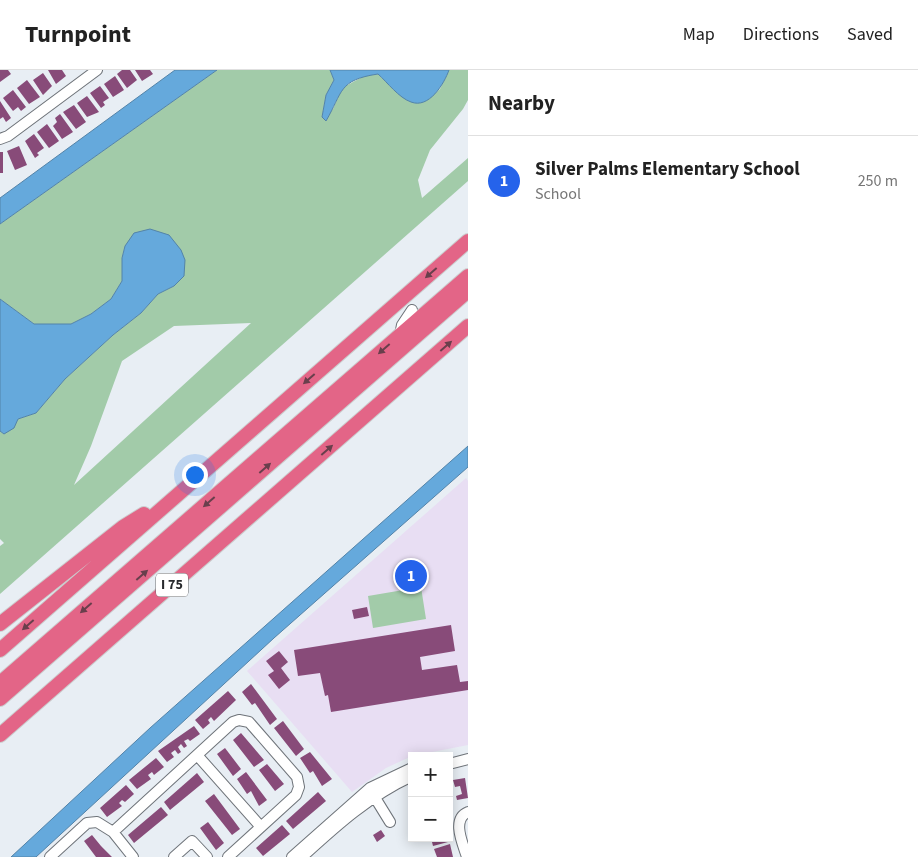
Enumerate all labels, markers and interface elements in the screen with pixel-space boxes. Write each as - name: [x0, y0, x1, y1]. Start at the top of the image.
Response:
- text: Turnpoint: [25, 17, 131, 52]
- text: Map: [683, 22, 715, 47]
- text: Directions: [743, 22, 819, 47]
- text: Saved: [847, 22, 893, 47]
- text: Nearby: [488, 88, 555, 118]
- text: Silver Palms Elementary School: [535, 156, 800, 183]
- text: 1: [500, 170, 508, 192]
- text: 250 m: [858, 170, 898, 192]
- text: School: [535, 183, 581, 205]
- one-way arrow: [425, 267, 438, 278]
- one-way arrow: [439, 340, 452, 351]
- one-way arrow: [379, 343, 391, 355]
- one-way arrow: [302, 374, 315, 385]
- one-way arrow: [320, 444, 333, 455]
- your location: [182, 462, 208, 488]
- one-way arrow: [258, 462, 270, 474]
- one-way arrow: [203, 496, 216, 507]
- pin: 1: [395, 557, 427, 595]
- one-way arrow: [136, 569, 149, 580]
- road number: I 75: [156, 574, 188, 596]
- one-way arrow: [80, 603, 93, 614]
- one-way arrow: [22, 620, 35, 631]
- map controls: [408, 752, 453, 842]
- button: +: [408, 752, 453, 797]
- button: −: [408, 797, 453, 842]

